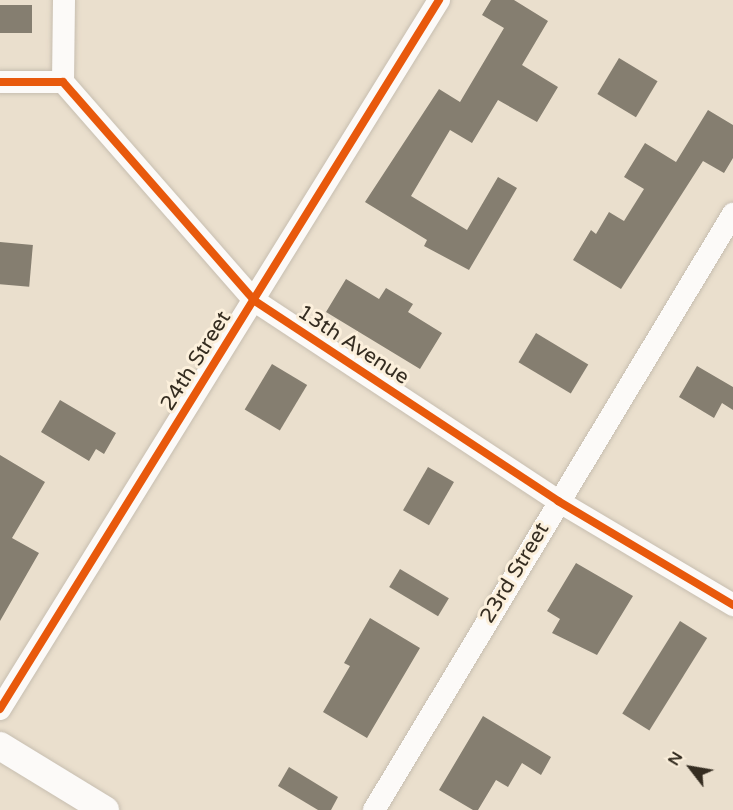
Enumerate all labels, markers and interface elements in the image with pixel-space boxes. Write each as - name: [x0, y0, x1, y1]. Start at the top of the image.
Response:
- street label: 13th Avenue: [293, 300, 413, 390]
- street label: 24th Street: [155, 307, 237, 415]
- street label: 23rd Street: [475, 518, 555, 628]
- north arrow: [661, 738, 721, 798]
- text: N: [664, 748, 687, 769]

